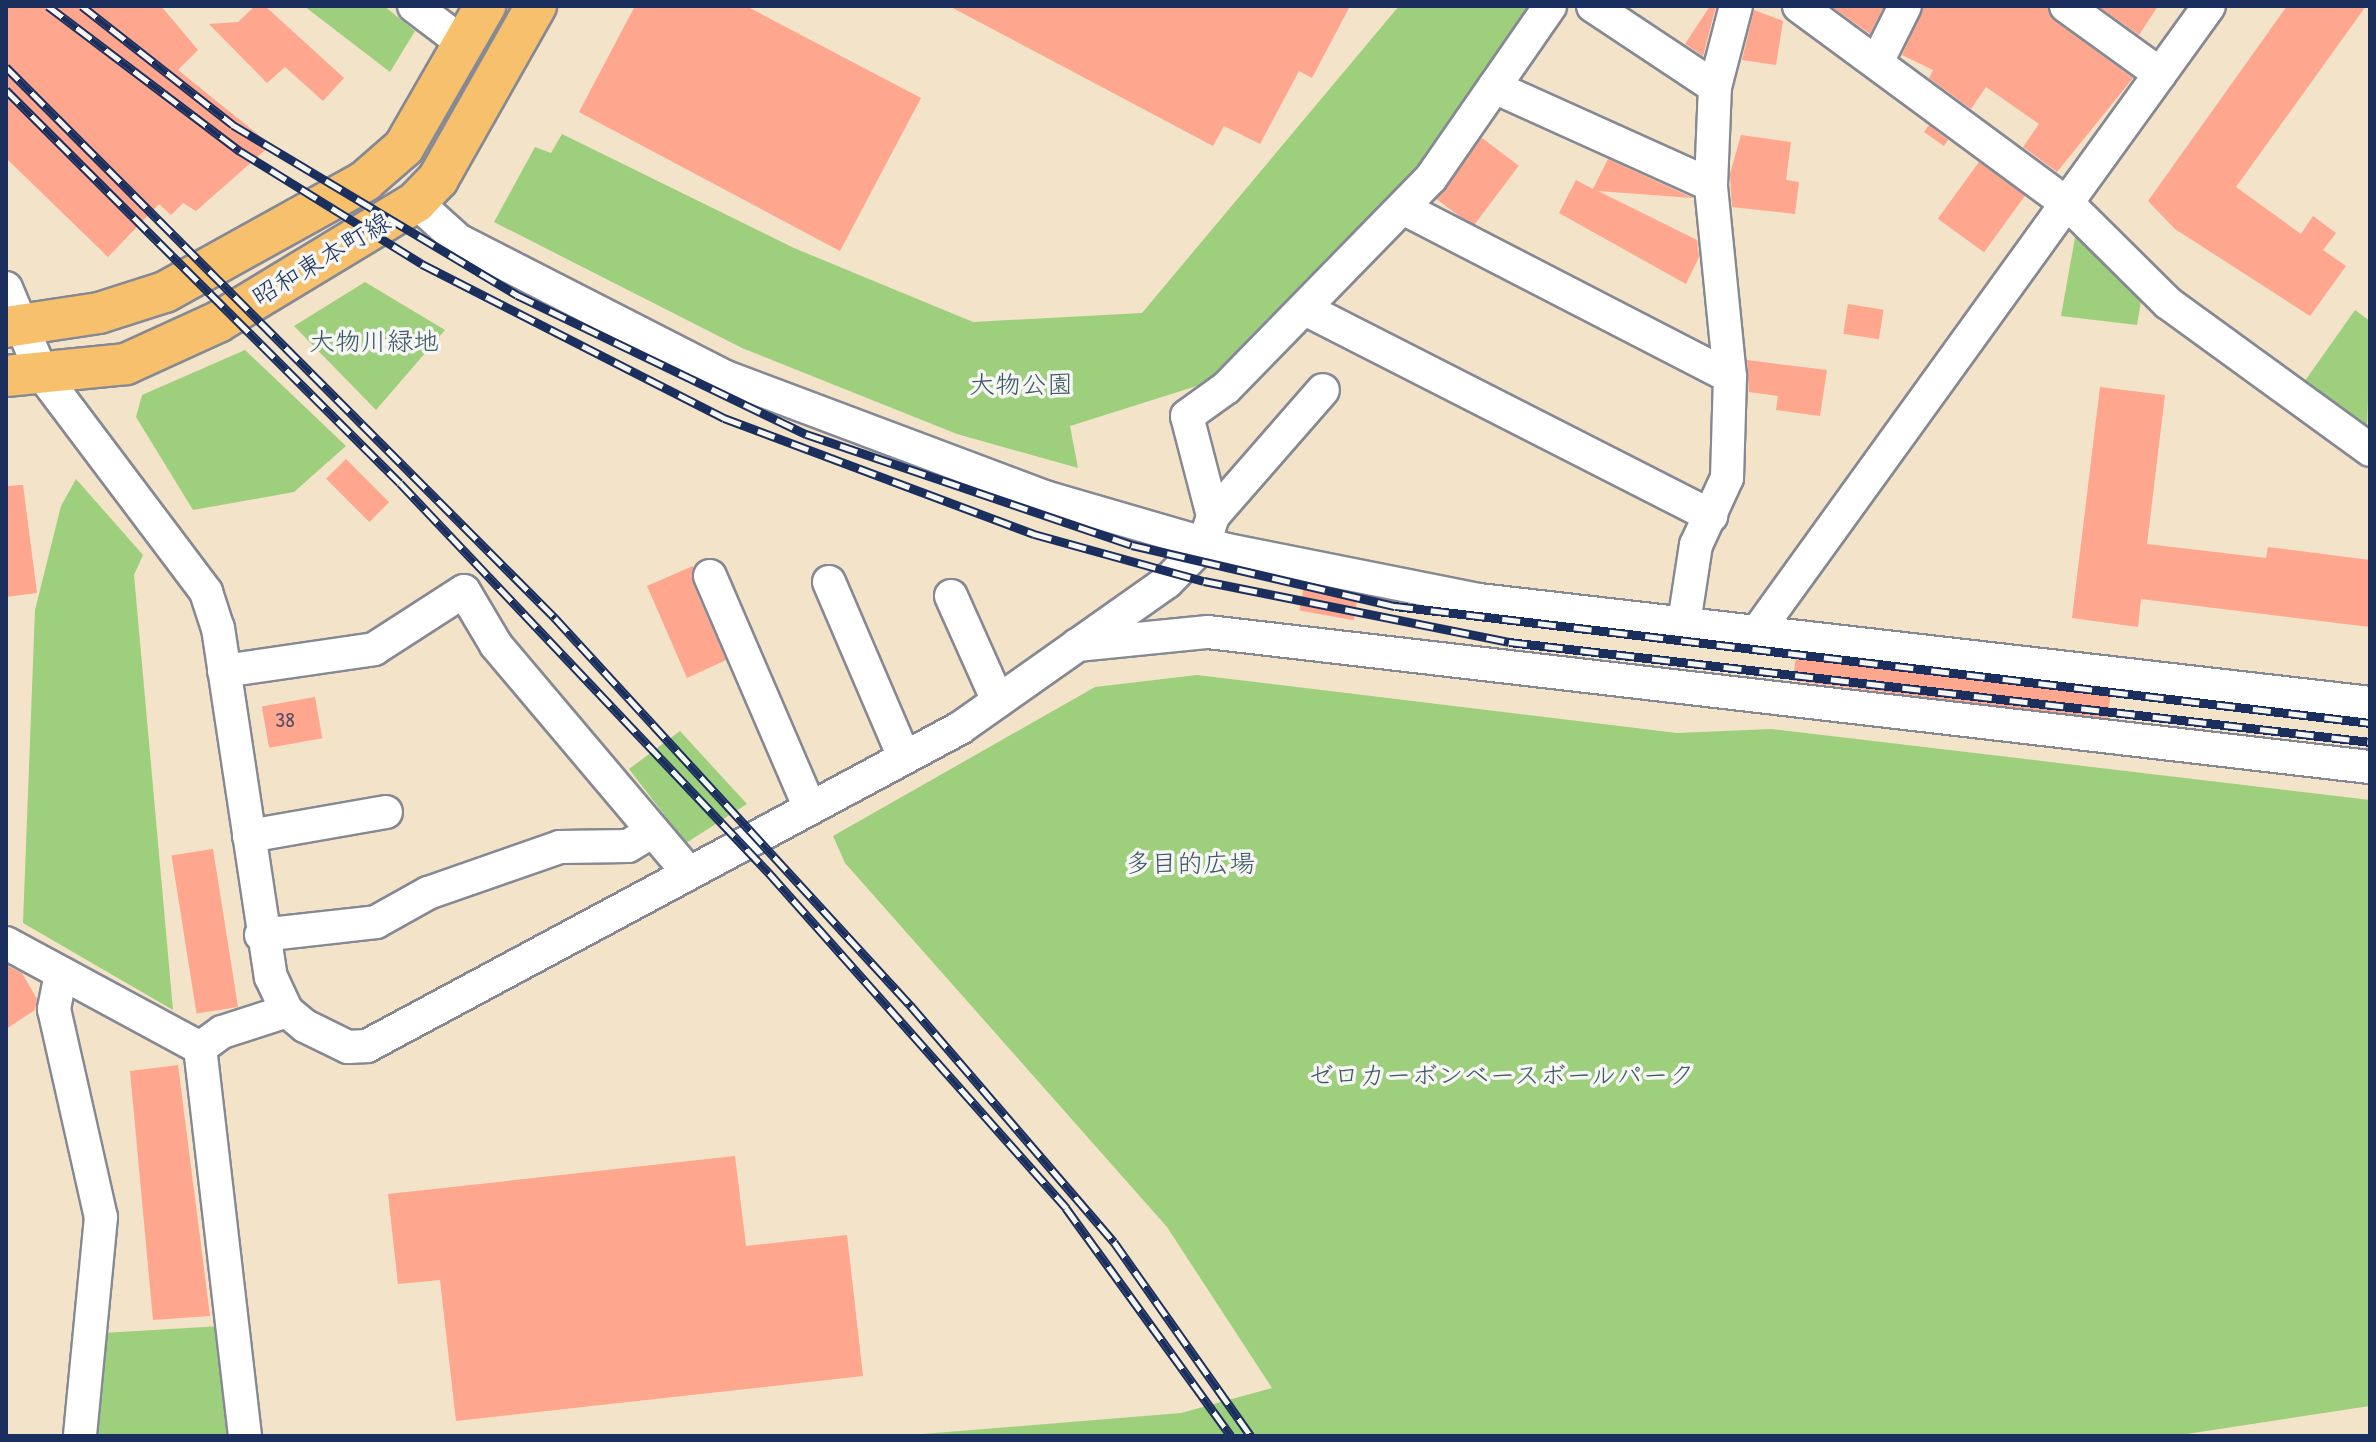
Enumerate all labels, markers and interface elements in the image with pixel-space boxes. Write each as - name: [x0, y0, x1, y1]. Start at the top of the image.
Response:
- street label: 昭和東本町線: [246, 205, 396, 313]
- park label: 大物川緑地: [309, 325, 439, 357]
- park label: 大物公園: [969, 368, 1073, 400]
- house number: 38: [275, 707, 295, 733]
- park label: 多目的広場: [1125, 847, 1255, 879]
- park label: ゼロカーボンベースボールパーク: [1306, 1059, 1696, 1091]

